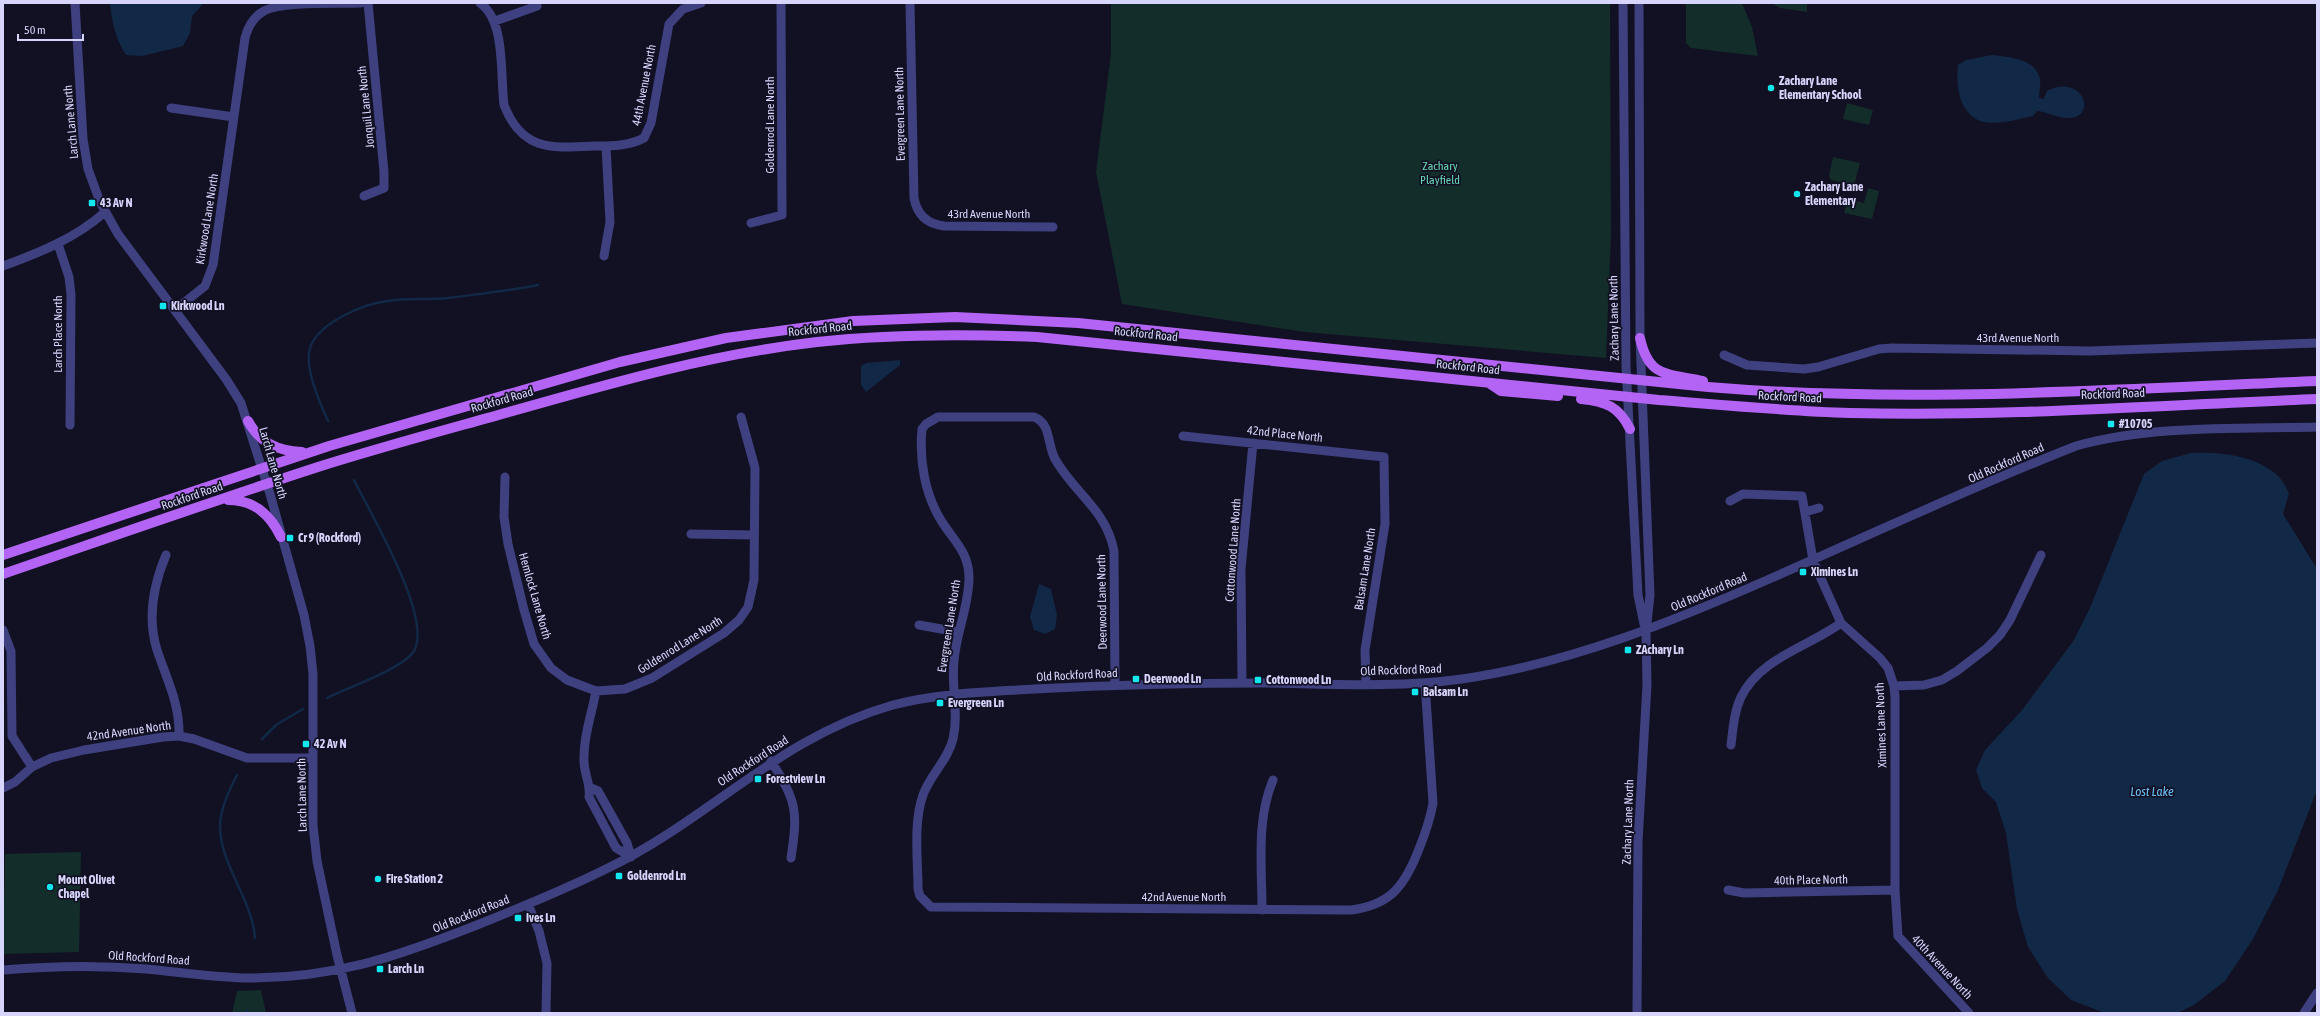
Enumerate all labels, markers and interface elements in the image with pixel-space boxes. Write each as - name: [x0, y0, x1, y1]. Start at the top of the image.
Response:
- scale bar: [18, 16, 83, 42]
- text: 50 m: [24, 23, 46, 37]
- street label: 44th Avenue North: [629, 43, 659, 127]
- street label: Jonquil Lane North: [355, 65, 377, 149]
- street label: Evergreen Lane North: [892, 67, 908, 161]
- place label: Zachary Lane Elementary School: [1779, 74, 1862, 102]
- street label: Goldenrod Lane North: [763, 76, 777, 174]
- marker: Zachary Lane Elementary School: [1766, 83, 1776, 93]
- street label: Larch Lane North: [61, 84, 81, 160]
- park label: Zachary Playfield: [1420, 159, 1460, 187]
- street label: Kirkwood Lane North: [193, 173, 221, 265]
- place label: Zachary Lane Elementary: [1805, 180, 1864, 208]
- marker: Zachary Lane Elementary: [1792, 189, 1802, 199]
- place label: 43 Av N: [99, 196, 132, 210]
- marker: 43 Av N: [87, 198, 97, 208]
- street label: 43rd Avenue North: [948, 207, 1030, 221]
- street label: Zachary Lane North: [1606, 275, 1622, 361]
- street label: Larch Place North: [51, 295, 65, 373]
- place label: Kirkwood Ln: [171, 299, 225, 313]
- marker: Kirkwood Ln: [158, 301, 168, 311]
- street label: Rockford Road: [787, 319, 853, 339]
- street label: Rockford Road: [1113, 324, 1179, 344]
- street label: 43rd Avenue North: [1977, 331, 2059, 345]
- street label: Rockford Road: [1435, 357, 1501, 377]
- street label: Rockford Road: [469, 384, 535, 416]
- street label: Rockford Road: [2081, 386, 2145, 402]
- street label: Rockford Road: [1758, 388, 1822, 406]
- place label: #10705: [2118, 417, 2153, 431]
- marker: #10705: [2106, 419, 2116, 429]
- street label: 42nd Place North: [1246, 423, 1324, 445]
- street label: Larch Lane North: [256, 425, 290, 501]
- street label: Old Rockford Road: [1966, 440, 2046, 486]
- street label: Rockford Road: [159, 479, 225, 513]
- street label: Cottonwood Lane North: [1222, 498, 1244, 602]
- street label: Balsam Lane North: [1352, 527, 1378, 611]
- place label: Cr 9 (Rockford): [298, 531, 361, 545]
- marker: Cr 9 (Rockford): [285, 533, 295, 543]
- street label: Hemlock Lane North: [516, 551, 554, 641]
- street label: Deerwood Lane North: [1094, 554, 1110, 650]
- place label: Ximines Ln: [1810, 565, 1858, 579]
- marker: Ximines Ln: [1798, 567, 1808, 577]
- street label: Old Rockford Road: [1669, 570, 1749, 614]
- street label: Evergreen Lane North: [935, 578, 963, 674]
- street label: Goldenrod Lane North: [635, 613, 725, 677]
- place label: ZAchary Ln: [1636, 643, 1684, 657]
- marker: ZAchary Ln: [1623, 645, 1633, 655]
- street label: Old Rockford Road: [1360, 662, 1442, 678]
- street label: Old Rockford Road: [1036, 666, 1118, 684]
- place label: Deerwood Ln: [1144, 672, 1201, 686]
- place label: Cottonwood Ln: [1266, 673, 1332, 687]
- marker: Deerwood Ln: [1131, 674, 1141, 684]
- marker: Cottonwood Ln: [1253, 675, 1263, 685]
- street label: Ximines Lane North: [1873, 682, 1889, 768]
- place label: Balsam Ln: [1423, 685, 1468, 699]
- marker: Balsam Ln: [1410, 687, 1420, 697]
- place label: Evergreen Ln: [948, 696, 1004, 710]
- marker: Evergreen Ln: [935, 698, 945, 708]
- street label: 42nd Avenue North: [86, 718, 172, 744]
- street label: Old Rockford Road: [715, 733, 791, 789]
- place label: 42 Av N: [313, 737, 346, 751]
- marker: 42 Av N: [301, 739, 311, 749]
- street label: Larch Lane North: [294, 758, 310, 832]
- place label: Forestview Ln: [766, 772, 825, 786]
- marker: Forestview Ln: [753, 774, 763, 784]
- street label: Zachary Lane North: [1620, 779, 1636, 865]
- water label: Lost Lake: [2130, 784, 2174, 799]
- place label: Goldenrod Ln: [627, 869, 686, 883]
- marker: Goldenrod Ln: [614, 871, 624, 881]
- place label: Fire Station 2: [386, 872, 444, 886]
- street label: 40th Place North: [1774, 872, 1848, 888]
- place label: Mount Olivet Chapel: [58, 873, 116, 901]
- marker: Fire Station 2: [373, 874, 383, 884]
- marker: Mount Olivet Chapel: [45, 882, 55, 892]
- street label: 42nd Avenue North: [1142, 890, 1226, 904]
- street label: Old Rockford Road: [431, 892, 511, 936]
- place label: Ives Ln: [526, 911, 556, 925]
- marker: Ives Ln: [513, 913, 523, 923]
- street label: 40th Avenue North: [1909, 932, 1975, 1002]
- street label: Old Rockford Road: [108, 948, 190, 968]
- place label: Larch Ln: [388, 962, 424, 976]
- marker: Larch Ln: [375, 964, 385, 974]

